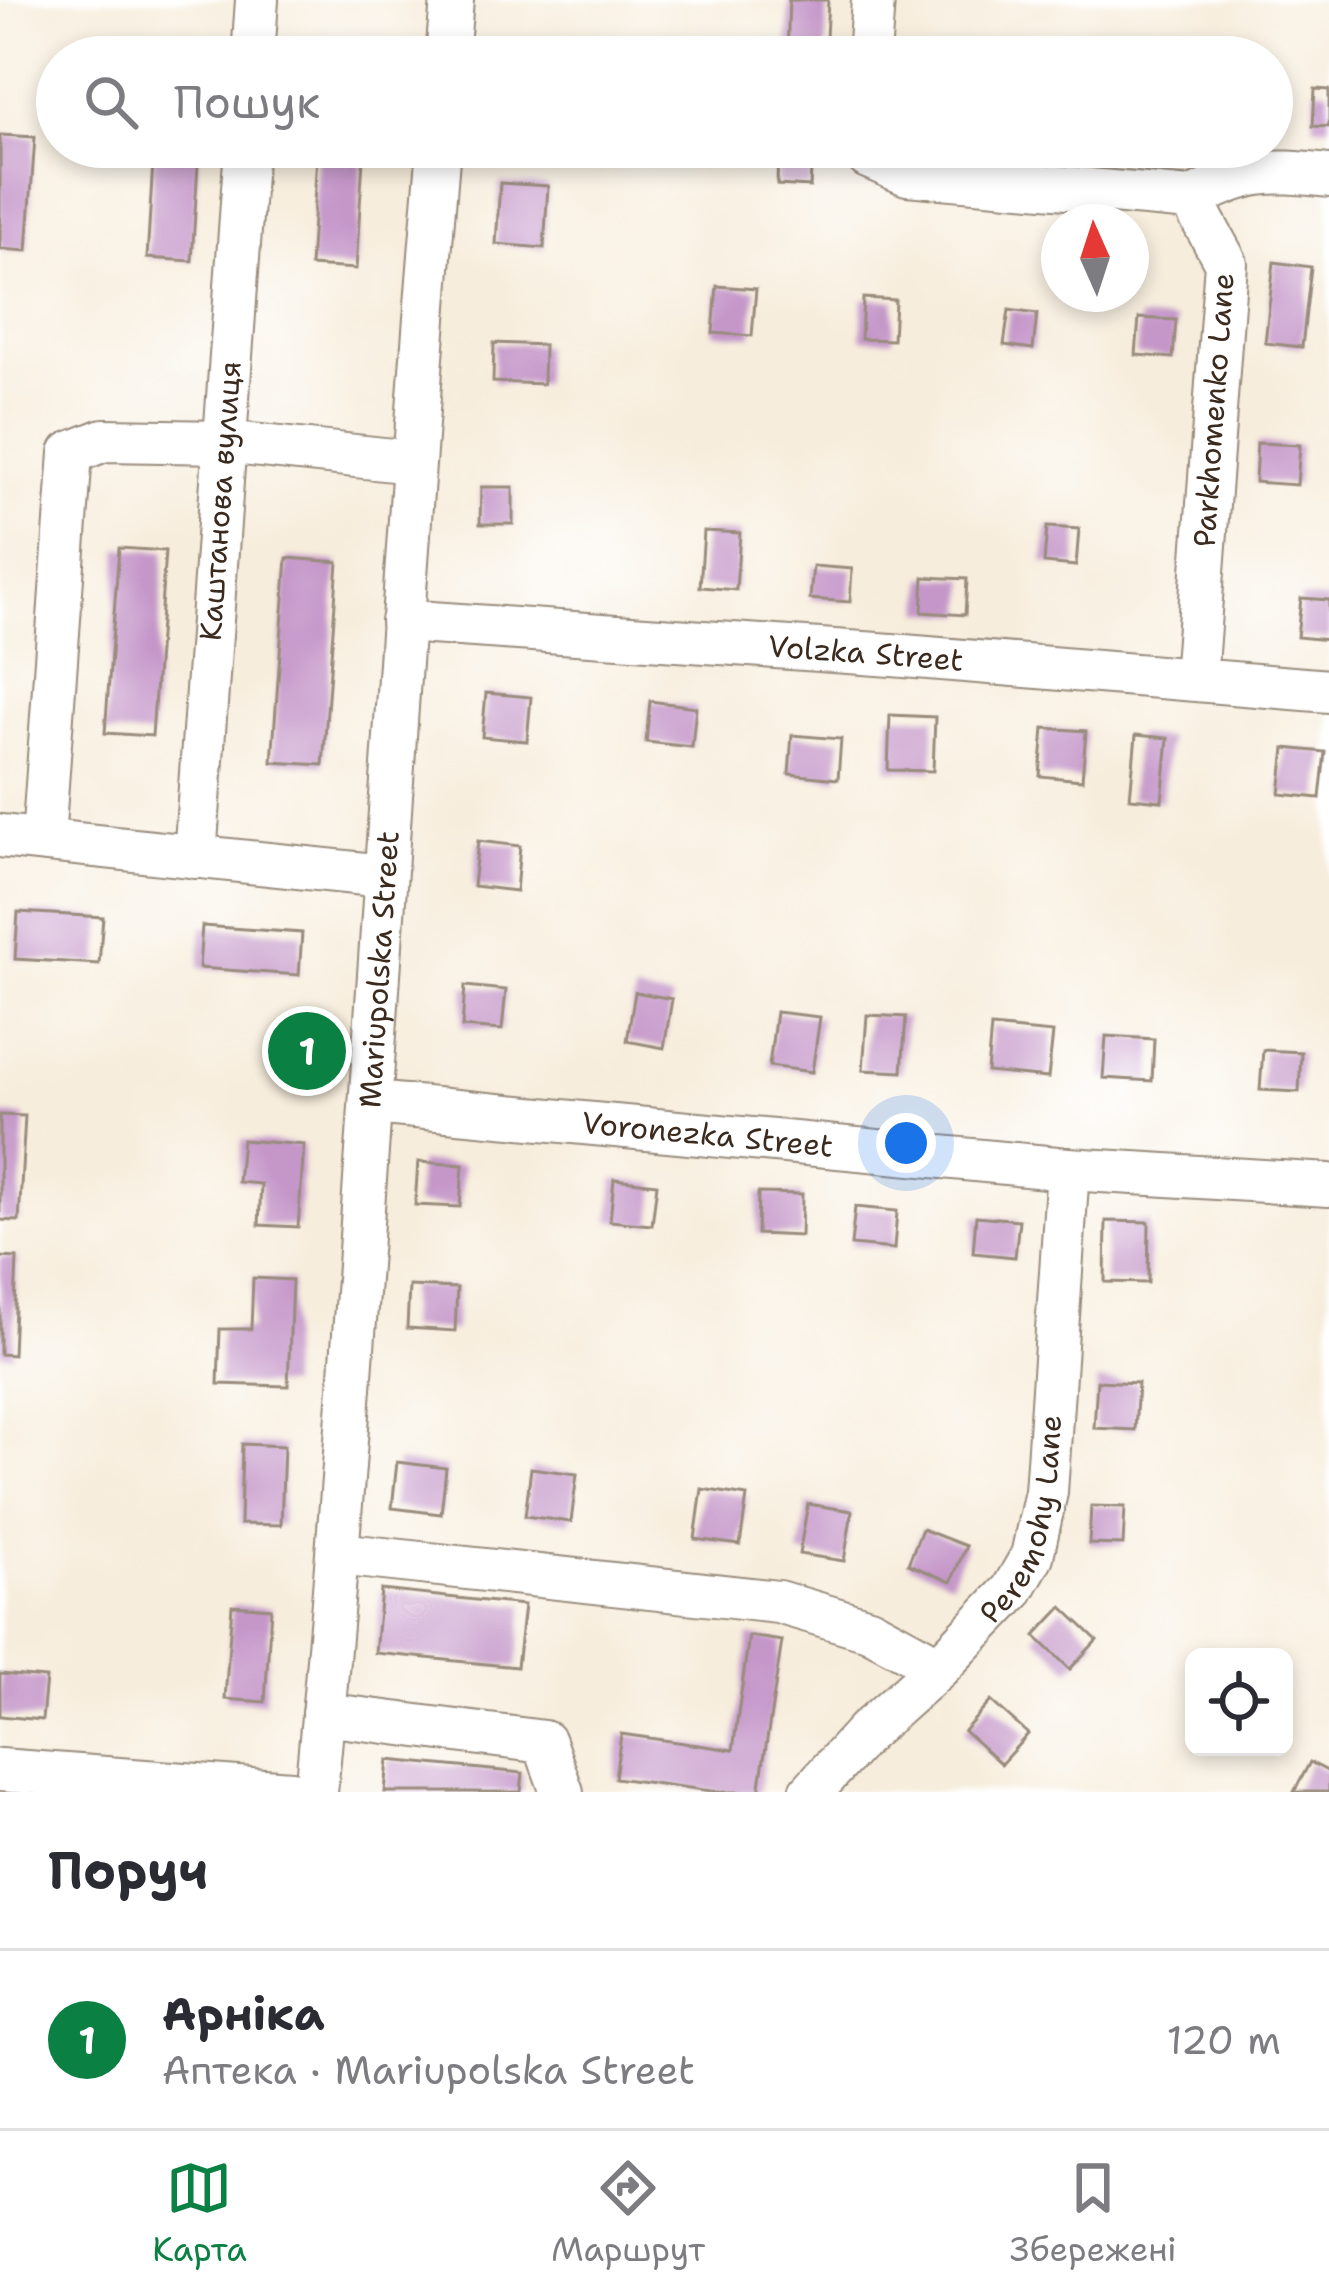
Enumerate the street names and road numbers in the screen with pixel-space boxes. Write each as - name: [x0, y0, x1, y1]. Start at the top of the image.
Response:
- street label: Parkhomenko Lane: [1183, 271, 1244, 549]
- street label: Каштанова вулиця: [190, 359, 251, 642]
- street label: Volzka Street: [767, 625, 965, 681]
- street label: Mariupolska Street: [349, 830, 409, 1109]
- street label: Voronezka Street: [580, 1102, 835, 1167]
- street label: Peremohy Lane: [970, 1414, 1071, 1632]

